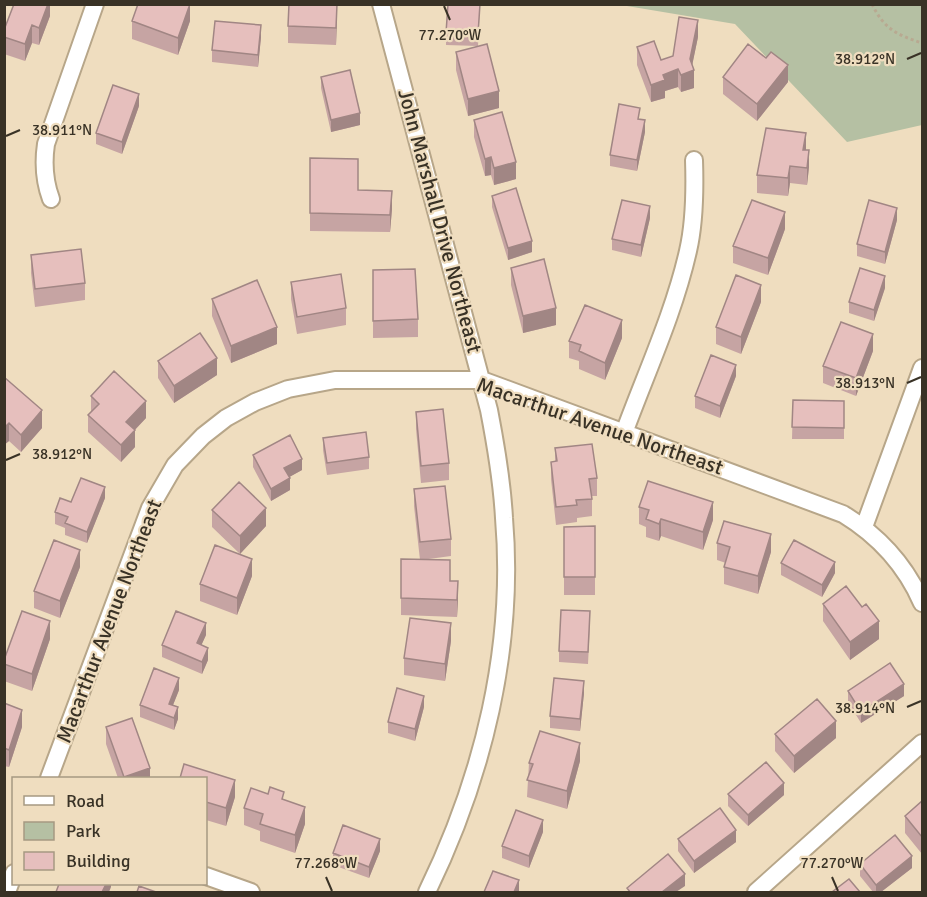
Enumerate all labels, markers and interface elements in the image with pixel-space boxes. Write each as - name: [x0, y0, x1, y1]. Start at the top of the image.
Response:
- text: 77.270°W: [419, 26, 482, 44]
- text: 38.912°N: [835, 50, 895, 68]
- street label: John Marshall Drive Northeast: [392, 86, 488, 356]
- text: 38.911°N: [32, 121, 92, 139]
- street label: Macarthur Avenue Northeast: [473, 372, 727, 480]
- text: 38.913°N: [835, 374, 895, 392]
- text: 38.912°N: [32, 445, 92, 463]
- street label: Macarthur Avenue Northeast: [50, 495, 168, 747]
- text: 38.914°N: [835, 699, 895, 717]
- legend: [12, 777, 207, 885]
- text: Road: [66, 790, 105, 812]
- text: Park: [66, 820, 101, 842]
- text: Building: [66, 850, 130, 872]
- text: 77.268°W: [295, 854, 358, 872]
- text: 77.270°W: [801, 854, 864, 872]

